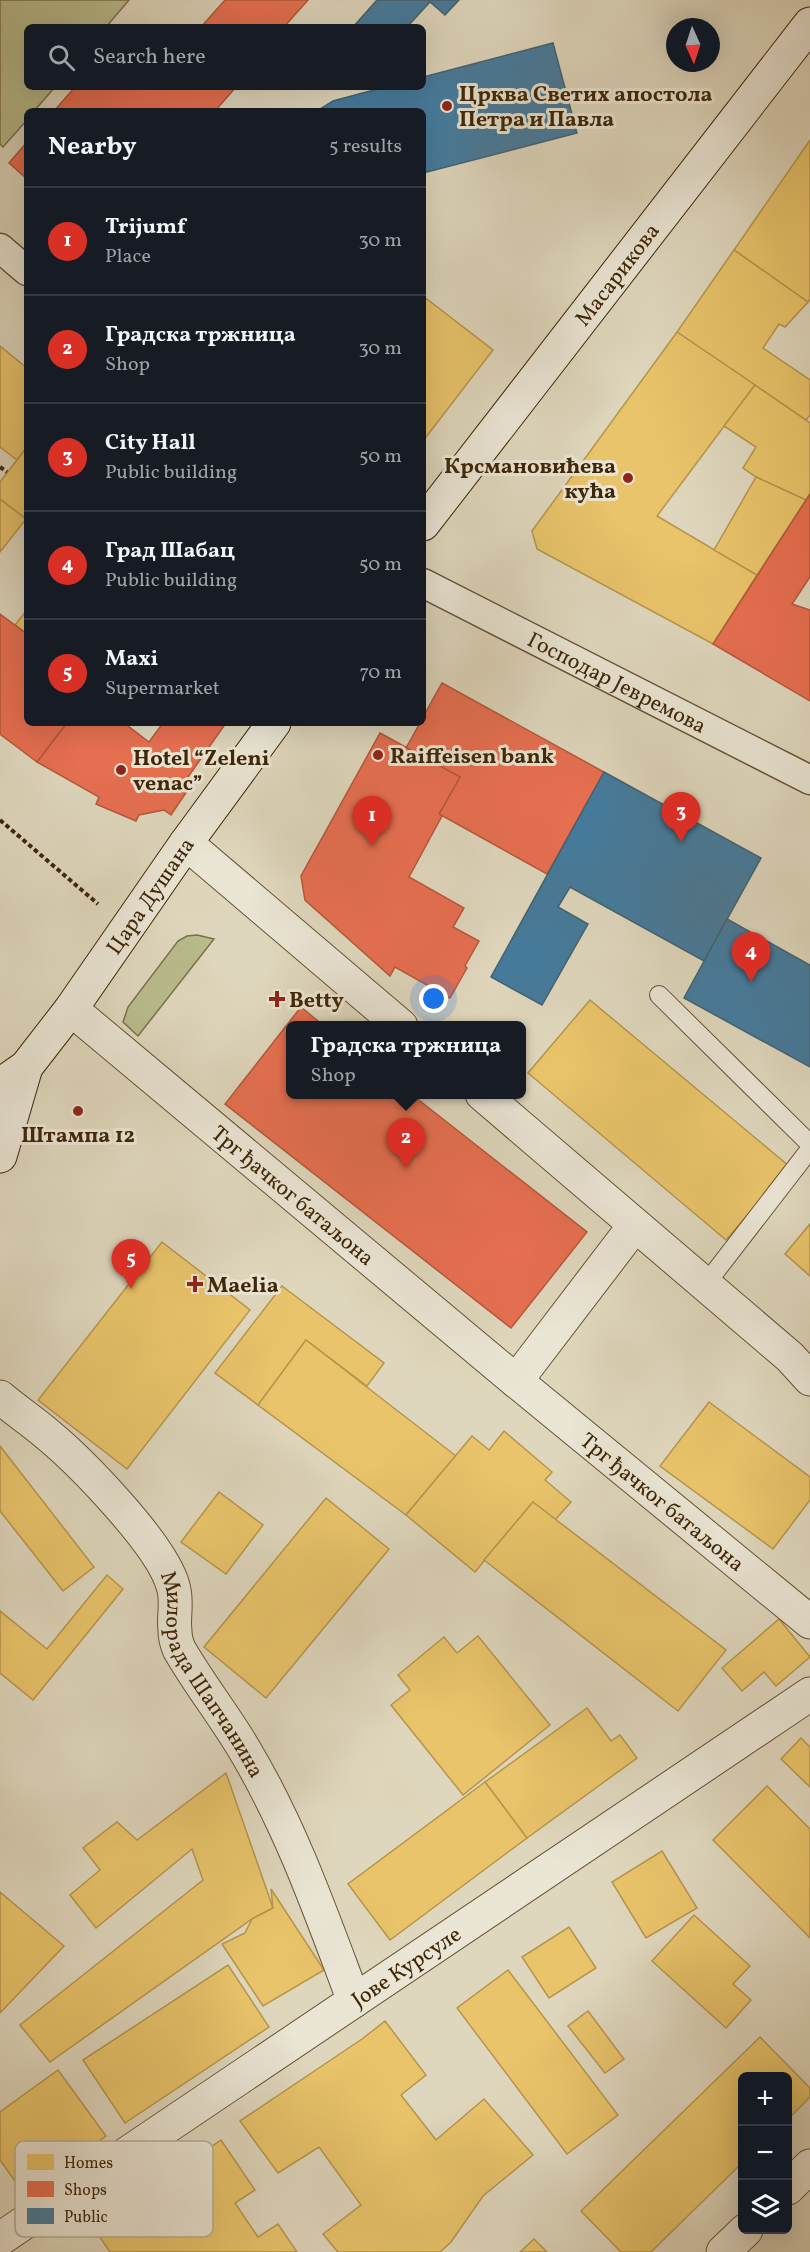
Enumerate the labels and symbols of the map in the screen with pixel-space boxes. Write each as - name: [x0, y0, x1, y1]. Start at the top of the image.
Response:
- north arrow: [666, 18, 720, 72]
- place label: Црква Светих апостола Петра и Павла: [459, 80, 713, 136]
- marker: Црква Светих апостола Петра и Павла: [440, 99, 454, 113]
- street label: Масарикова: [569, 218, 668, 334]
- place label: Крсмановићева кућа: [444, 452, 616, 508]
- marker: Крсмановићева кућа: [621, 471, 635, 485]
- street label: Господар Јевремова: [521, 626, 711, 743]
- place label: Raiffeisen bank: [390, 742, 554, 773]
- place label: Hotel “Zeleni venac”: [133, 744, 270, 800]
- marker: Raiffeisen bank: [371, 748, 385, 762]
- marker: Hotel “Zeleni venac”: [114, 763, 128, 777]
- pin: 3: [662, 792, 700, 842]
- pin: 1: [352, 796, 392, 846]
- street label: Цара Душана: [100, 832, 203, 962]
- pin: 4: [732, 932, 771, 982]
- your location: [419, 984, 448, 1013]
- place label: Betty: [289, 986, 344, 1017]
- marker: Betty: [270, 992, 284, 1006]
- marker: Штампа 12: [71, 1104, 85, 1118]
- pin: 2: [386, 1118, 426, 1168]
- street label: Трг ђачког батаљона: [204, 1119, 380, 1274]
- place label: Штампа 12: [21, 1121, 135, 1152]
- pin: 5: [112, 1240, 150, 1289]
- place label: Maelia: [207, 1271, 279, 1302]
- marker: Maelia: [188, 1277, 202, 1291]
- street label: Трг ђачког батаљона: [573, 1427, 750, 1580]
- street label: Милорада Шапчанина: [151, 1567, 271, 1784]
- street label: Јове Курсуле: [346, 1920, 468, 2016]
- legend: [15, 2141, 213, 2237]
- text: Homes: [64, 2153, 113, 2175]
- text: Shops: [64, 2180, 107, 2202]
- text: Public: [64, 2207, 108, 2229]

